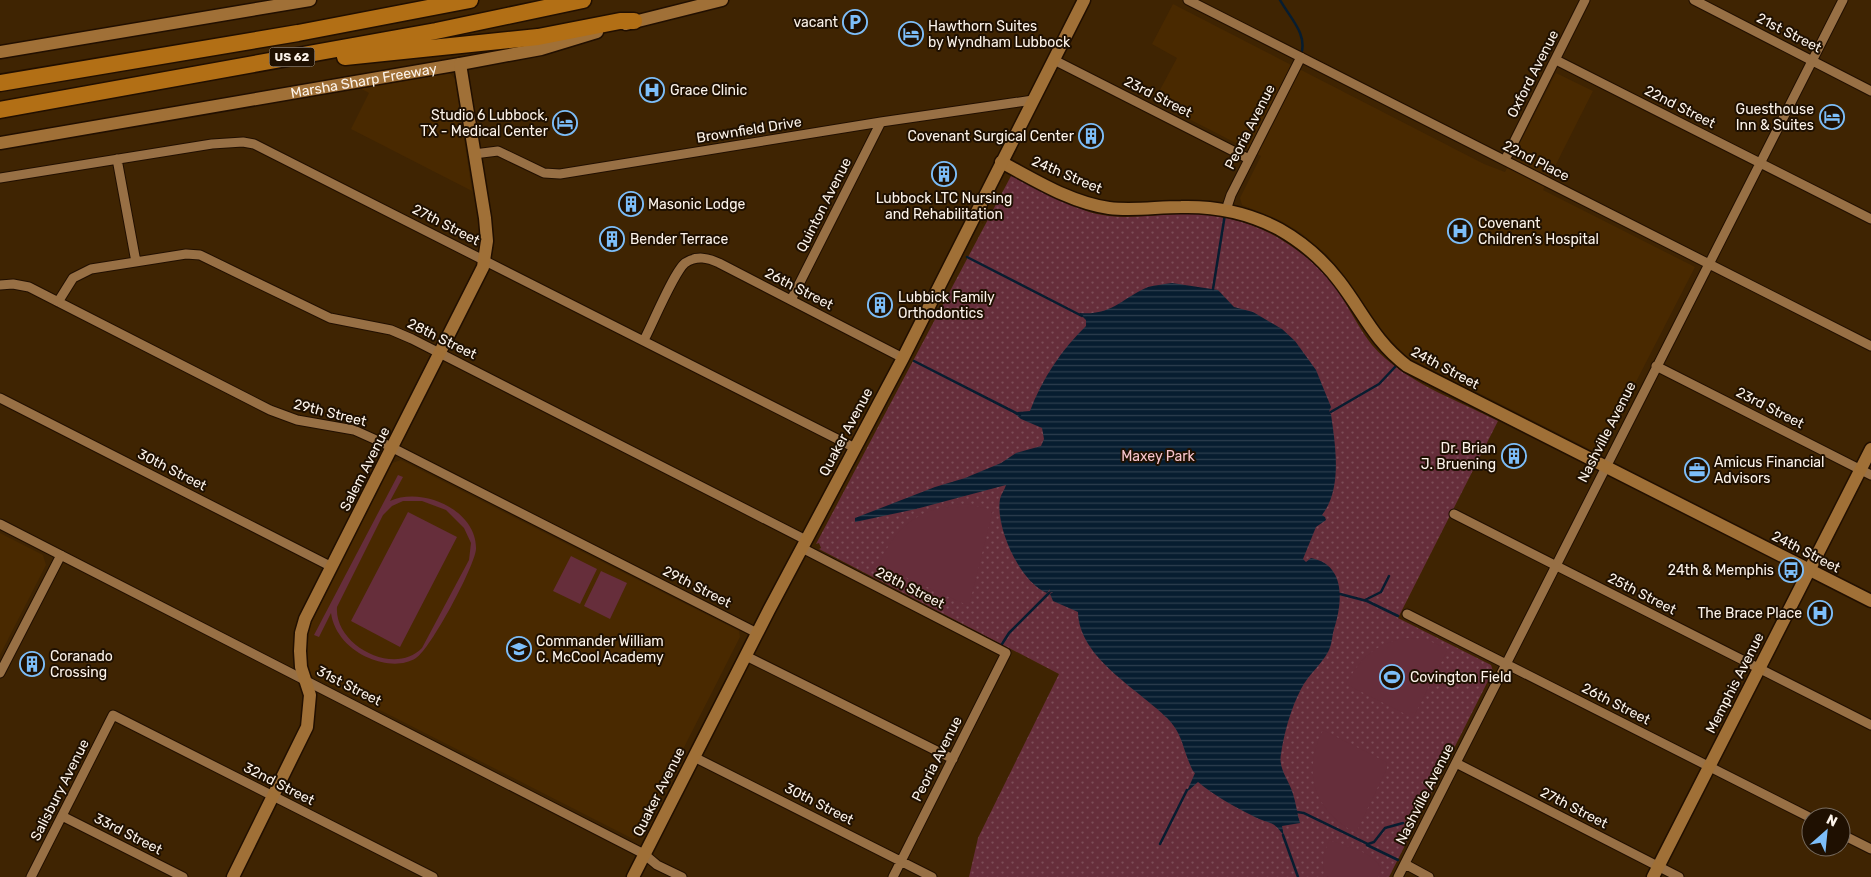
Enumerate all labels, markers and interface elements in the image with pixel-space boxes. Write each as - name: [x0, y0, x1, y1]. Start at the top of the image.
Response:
- parking icon: vacant: [842, 9, 868, 35]
- street label: 21st Street: [1754, 9, 1825, 57]
- place label: vacant: [793, 14, 839, 31]
- place label: Hawthorn Suites by Wyndham Lubbock: [928, 18, 1071, 51]
- hotel icon: Hawthorn Suites by Wyndham Lubbock: [898, 21, 924, 47]
- street label: Oxford Avenue: [1504, 27, 1562, 121]
- road number: US 62: [270, 48, 314, 66]
- street label: Marsha Sharp Freeway: [289, 60, 438, 101]
- street label: 23rd Street: [1121, 73, 1195, 122]
- hospital icon: Grace Clinic: [639, 77, 665, 103]
- street label: Peoria Avenue: [1221, 81, 1279, 172]
- place label: Grace Clinic: [670, 82, 747, 99]
- street label: 22nd Street: [1642, 82, 1719, 132]
- place label: Guesthouse Inn & Suites: [1736, 101, 1814, 134]
- hotel icon: Guesthouse Inn & Suites: [1819, 104, 1845, 130]
- place label: Studio 6 Lubbock, TX - Medical Center: [420, 107, 549, 140]
- hotel icon: Studio 6 Lubbock, TX - Medical Center: [552, 110, 578, 136]
- street label: Brownfield Drive: [695, 113, 803, 147]
- building icon: Covenant Surgical Center: [1078, 123, 1104, 149]
- place label: Covenant Surgical Center: [908, 128, 1075, 145]
- street label: 22nd Place: [1500, 137, 1572, 185]
- street label: 24th Street: [1029, 153, 1105, 198]
- street label: Quinton Avenue: [793, 155, 855, 255]
- building icon: Lubbock LTC Nursing and Rehabilitation: [931, 161, 957, 187]
- place label: Lubbock LTC Nursing and Rehabilitation: [876, 190, 1012, 223]
- building icon: Masonic Lodge: [618, 191, 644, 217]
- place label: Masonic Lodge: [648, 196, 746, 213]
- street label: 27th Street: [409, 201, 483, 249]
- place label: Covenant Children’s Hospital: [1478, 215, 1599, 248]
- hospital icon: Covenant Children’s Hospital: [1447, 218, 1473, 244]
- building icon: Bender Terrace: [599, 226, 625, 252]
- place label: Bender Terrace: [630, 231, 729, 248]
- street label: 26th Street: [762, 264, 837, 314]
- place label: Lubbick Family Orthodontics: [898, 289, 995, 322]
- building icon: Lubbick Family Orthodontics: [867, 292, 893, 318]
- street label: 28th Street: [405, 315, 480, 363]
- street label: 24th Street: [1408, 343, 1482, 393]
- street label: Nashville Avenue: [1574, 379, 1640, 485]
- street label: 23rd Street: [1733, 384, 1807, 433]
- street label: Quaker Avenue: [816, 385, 876, 479]
- street label: 29th Street: [292, 396, 369, 430]
- street label: Salem Avenue: [336, 424, 394, 514]
- place label: Dr. Brian J. Bruening: [1421, 440, 1496, 473]
- building icon: Dr. Brian J. Bruening: [1501, 443, 1527, 469]
- street label: 30th Street: [135, 445, 210, 495]
- park label: Maxey Park: [1121, 448, 1196, 465]
- place label: Amicus Financial Advisors: [1714, 454, 1824, 487]
- office icon: Amicus Financial Advisors: [1684, 457, 1710, 483]
- street label: 24th Street: [1769, 527, 1844, 577]
- bus stop icon: 24th & Memphis: [1778, 557, 1804, 583]
- place label: 24th & Memphis: [1668, 562, 1774, 579]
- street label: 29th Street: [660, 563, 734, 612]
- street label: 28th Street: [873, 563, 948, 613]
- street label: 25th Street: [1605, 570, 1679, 619]
- hospital icon: The Brace Place: [1807, 600, 1833, 626]
- place label: The Brace Place: [1697, 605, 1802, 622]
- street label: Memphis Avenue: [1702, 630, 1768, 736]
- place label: Commander William C. McCool Academy: [536, 633, 664, 666]
- school or university icon: Commander William C. McCool Academy: [506, 636, 532, 662]
- place label: Coranado Crossing: [50, 648, 113, 681]
- building icon: Coranado Crossing: [19, 651, 45, 677]
- street label: 31st Street: [314, 662, 385, 710]
- sports icon: Covington Field: [1379, 664, 1405, 690]
- place label: Covington Field: [1410, 669, 1512, 686]
- street label: 26th Street: [1579, 679, 1654, 729]
- street label: Peoria Avenue: [908, 713, 966, 804]
- street label: Salisbury Avenue: [27, 736, 93, 844]
- street label: Nashville Avenue: [1392, 741, 1458, 847]
- street label: Quaker Avenue: [629, 745, 689, 839]
- street label: 32nd Street: [241, 759, 318, 809]
- street label: 30th Street: [782, 779, 857, 829]
- street label: 27th Street: [1537, 784, 1611, 832]
- north arrow: [1801, 807, 1851, 857]
- street label: 33rd Street: [91, 810, 165, 859]
- text: N: [1823, 811, 1840, 831]

